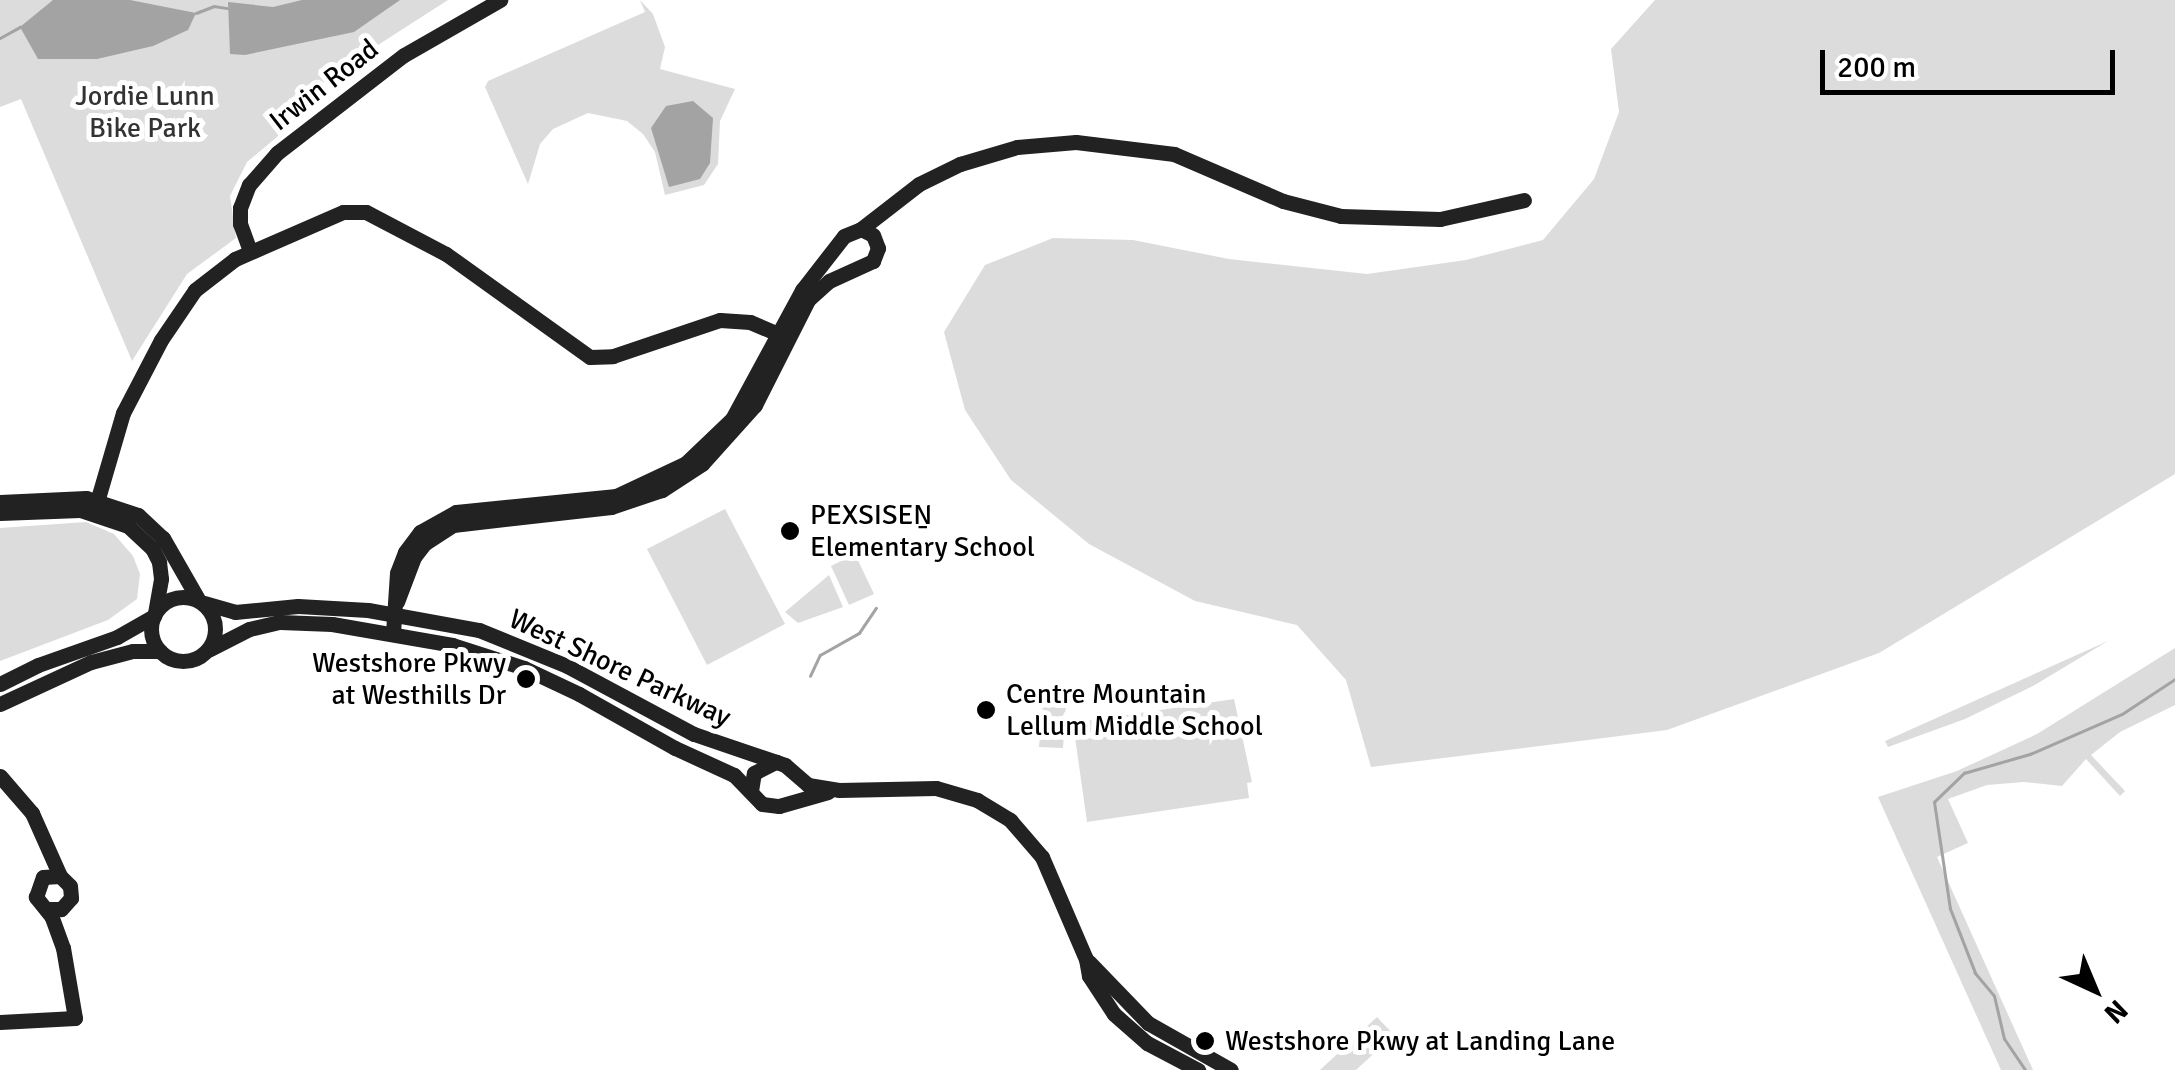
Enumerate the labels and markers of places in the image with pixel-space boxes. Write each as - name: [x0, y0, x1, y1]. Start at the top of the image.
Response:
- place label: PEXSISEṈ Elementary School: [810, 498, 1035, 564]
- marker: PEXSISEṈ Elementary School: [779, 520, 801, 542]
- place label: Westshore Pkwy at Westhills Dr: [312, 646, 506, 712]
- marker: Westshore Pkwy at Westhills Dr: [515, 668, 537, 690]
- place label: Centre Mountain Lellum Middle School: [1006, 677, 1263, 743]
- marker: Centre Mountain Lellum Middle School: [975, 699, 997, 721]
- place label: Westshore Pkwy at Landing Lane: [1225, 1024, 1615, 1058]
- marker: Westshore Pkwy at Landing Lane: [1194, 1030, 1216, 1052]

